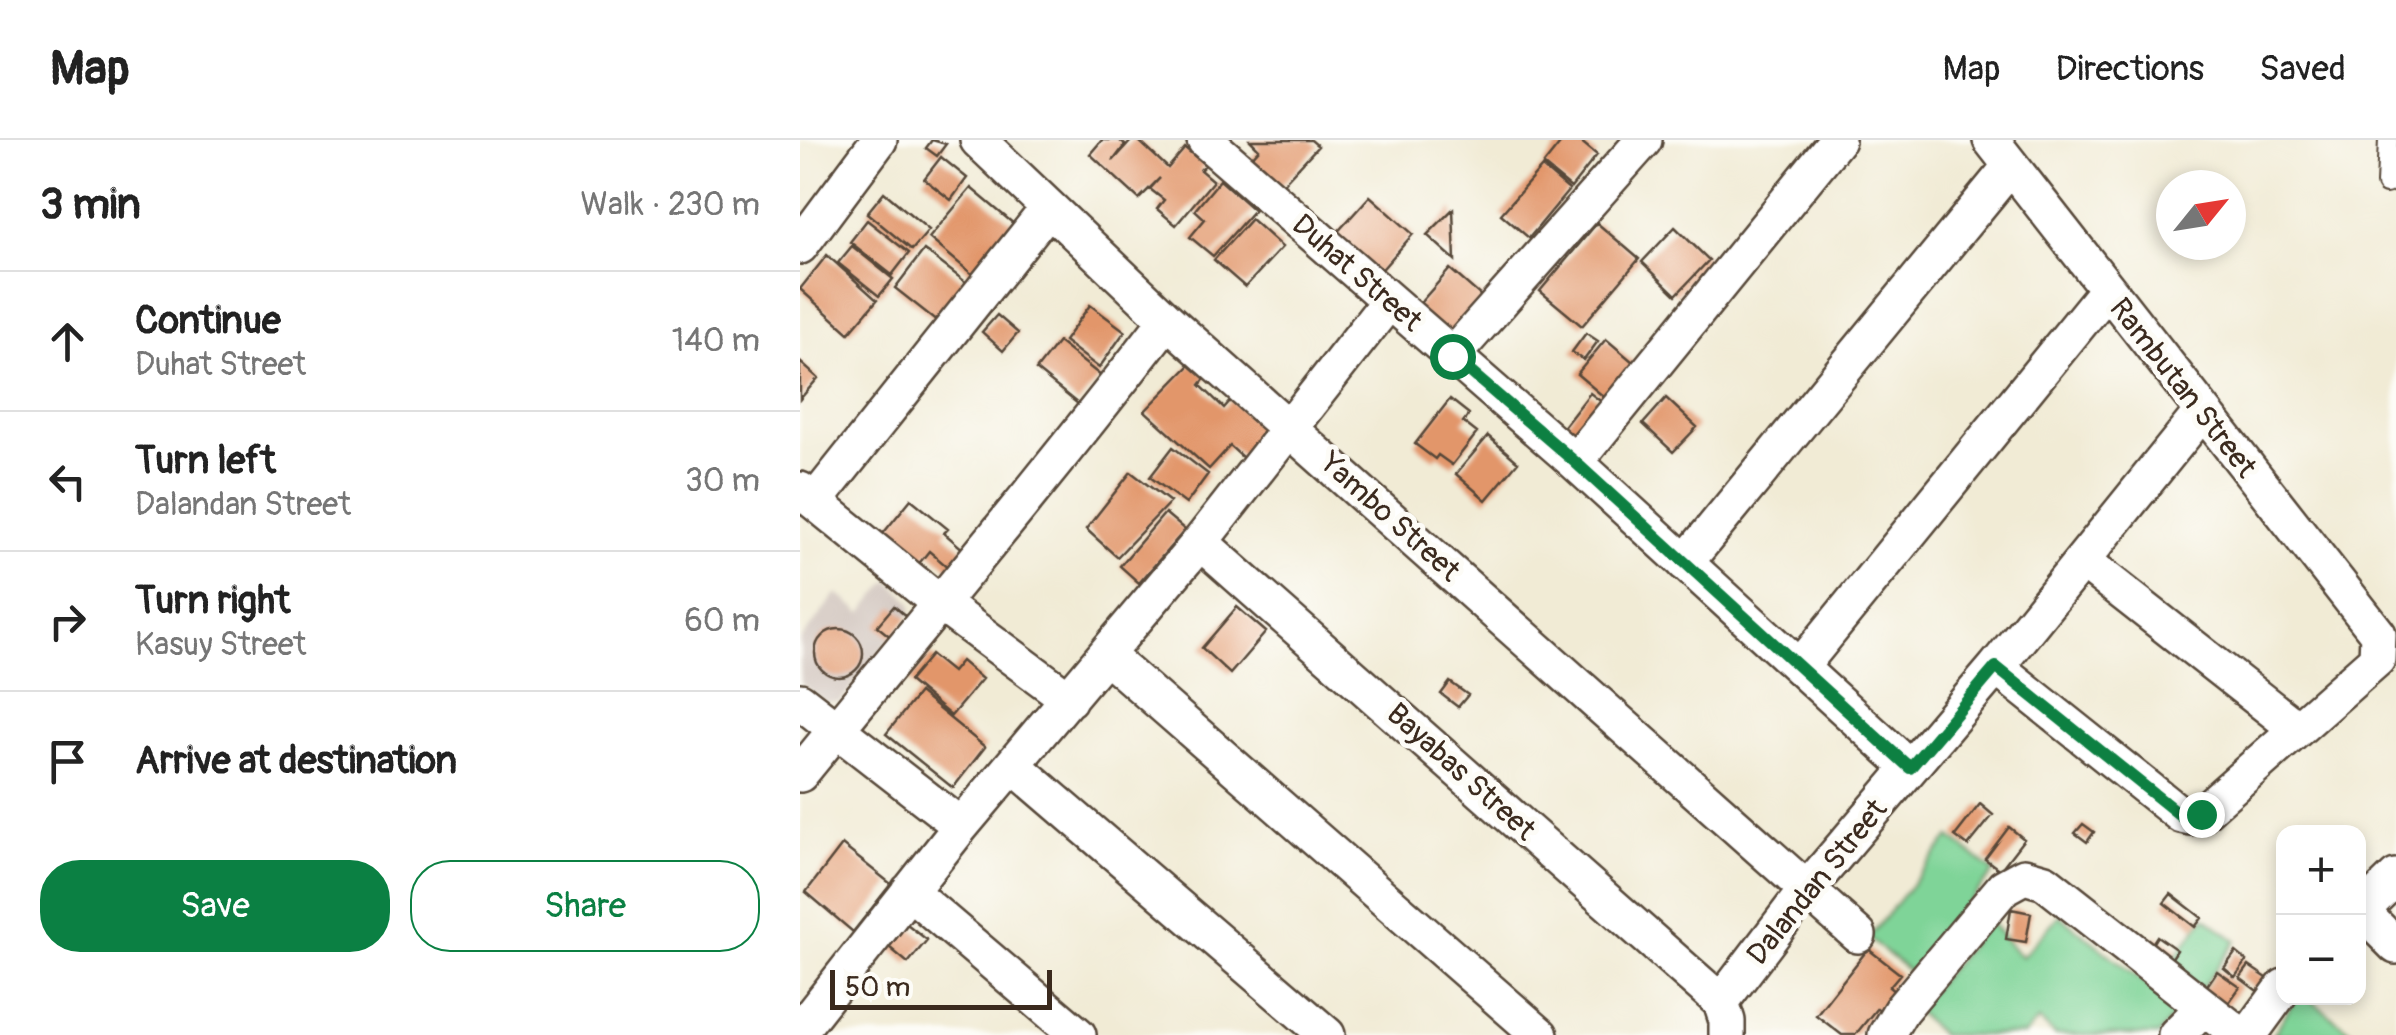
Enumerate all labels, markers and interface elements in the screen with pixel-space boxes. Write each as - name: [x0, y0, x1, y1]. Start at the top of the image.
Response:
- text: Map: [50, 39, 130, 99]
- text: Map: [1943, 47, 2001, 91]
- text: Directions: [2056, 47, 2204, 91]
- text: Saved: [2259, 47, 2346, 91]
- north arrow: [2156, 170, 2246, 260]
- text: 3 min: [40, 179, 141, 231]
- text: Walk · 230 m: [581, 185, 760, 225]
- street label: Duhat Street: [1284, 206, 1430, 340]
- street label: Rambutan Street: [2101, 291, 2265, 486]
- text: Continue: [135, 297, 281, 345]
- icon: ahead: [40, 314, 95, 369]
- text: 140 m: [672, 321, 760, 361]
- route start: [1430, 334, 1476, 380]
- text: Duhat Street: [135, 345, 306, 385]
- text: Turn left: [135, 437, 276, 485]
- street label: Yambo Street: [1312, 444, 1468, 590]
- icon: left: [40, 454, 95, 509]
- text: 30 m: [685, 461, 760, 501]
- text: Dalandan Street: [135, 485, 351, 525]
- text: Turn right: [135, 577, 290, 625]
- icon: right: [40, 594, 95, 649]
- text: 60 m: [684, 601, 760, 641]
- text: Kasuy Street: [135, 625, 306, 665]
- street label: Bayabas Street: [1379, 695, 1544, 849]
- icon: arrive: [40, 734, 95, 789]
- text: Arrive at destination: [135, 737, 457, 785]
- street label: Dalandan Street: [1739, 791, 1896, 972]
- route end: [2179, 792, 2225, 838]
- map controls: [2276, 825, 2366, 1005]
- button: +: [2276, 825, 2366, 915]
- button: Save: [40, 860, 390, 952]
- button: Share: [410, 860, 760, 952]
- button: −: [2276, 915, 2366, 1005]
- scale bar: [830, 965, 1052, 1010]
- text: 50 m: [845, 970, 910, 1005]

